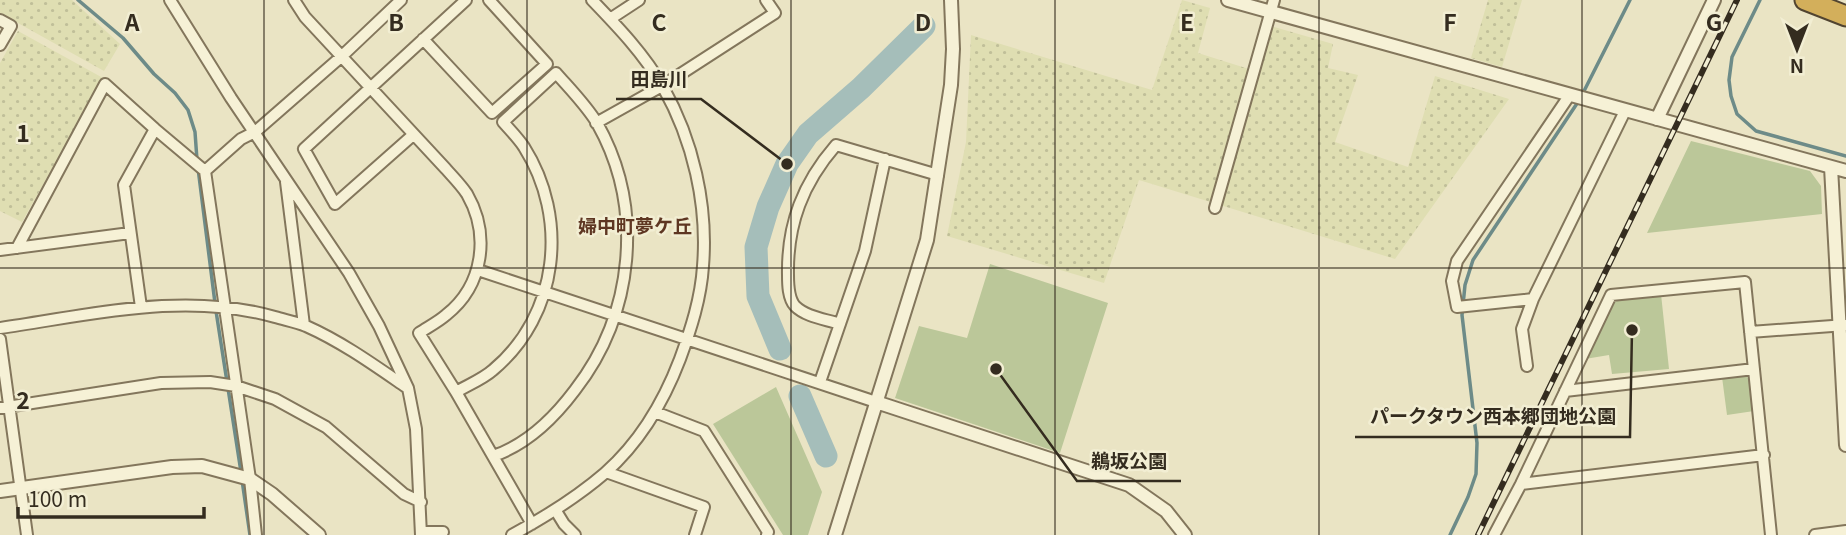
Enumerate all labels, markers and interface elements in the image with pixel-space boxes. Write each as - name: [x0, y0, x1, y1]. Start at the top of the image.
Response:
- text: A: [124, 4, 140, 38]
- text: B: [388, 4, 404, 38]
- text: C: [651, 4, 667, 38]
- text: D: [915, 4, 931, 38]
- text: E: [1180, 4, 1194, 38]
- text: F: [1443, 4, 1457, 38]
- text: G: [1706, 4, 1722, 38]
- north arrow: [1762, 14, 1832, 84]
- text: N: [1790, 54, 1804, 81]
- callout: 田島川: [616, 59, 701, 99]
- text: 田島川: [630, 64, 688, 91]
- text: 1: [16, 115, 30, 149]
- district label: 婦中町夢ケ丘: [578, 211, 692, 238]
- text: 2: [16, 382, 30, 416]
- callout: パークタウン西本郷団地公園: [1355, 397, 1630, 437]
- text: パークタウン西本郷団地公園: [1370, 401, 1616, 428]
- callout: 鵜坂公園: [1077, 441, 1181, 481]
- text: 鵜坂公園: [1091, 446, 1167, 473]
- scale bar: [18, 476, 203, 520]
- text: 100 m: [28, 483, 87, 513]

